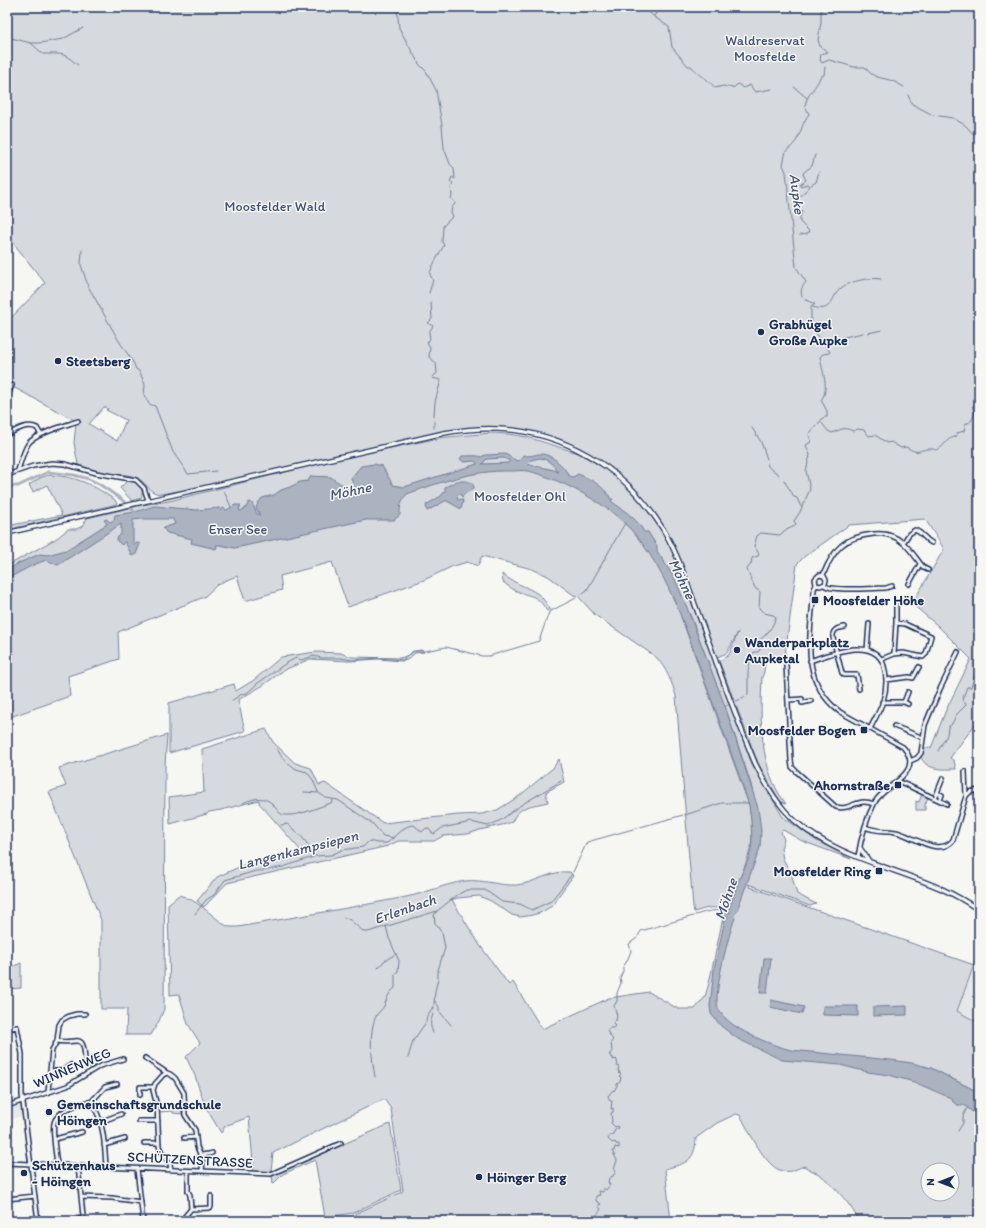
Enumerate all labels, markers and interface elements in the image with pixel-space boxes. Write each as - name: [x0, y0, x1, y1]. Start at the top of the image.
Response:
- park label: Waldreservat Moosfelde: [725, 32, 805, 65]
- water label: Aupke: [786, 173, 809, 216]
- park label: Moosfelder Wald: [225, 198, 326, 215]
- place label: Grabhügel Große Aupke: [769, 316, 848, 349]
- marker: Grabhügel Große Aupke: [756, 327, 766, 337]
- place label: Steetsberg: [66, 353, 131, 370]
- marker: Steetsberg: [53, 356, 63, 366]
- water label: Möhne: [327, 478, 374, 504]
- park label: Moosfelder Ohl: [474, 488, 566, 505]
- park label: Enser See: [209, 521, 267, 538]
- water label: Möhne: [665, 556, 700, 603]
- place label: Moosfelder Höhe: [823, 592, 925, 609]
- marker: Moosfelder Höhe: [810, 595, 820, 605]
- place label: Wanderparkplatz Aupketal: [744, 634, 849, 667]
- marker: Wanderparkplatz Aupketal: [732, 645, 742, 655]
- place label: Moosfelder Bogen: [748, 722, 856, 739]
- marker: Moosfelder Bogen: [859, 725, 869, 735]
- place label: Ahornstraße: [813, 777, 890, 794]
- marker: Ahornstraße: [893, 780, 903, 790]
- water label: Langenkampsiepen: [236, 826, 361, 874]
- place label: Moosfelder Ring: [774, 863, 872, 880]
- marker: Moosfelder Ring: [874, 866, 884, 876]
- water label: Möhne: [711, 875, 742, 922]
- water label: Erlenbach: [372, 890, 438, 928]
- street label: WINNENWEG: [31, 1044, 113, 1092]
- place label: Gemeinschaftsgrundschule Höingen: [57, 1096, 222, 1129]
- marker: Gemeinschaftsgrundschule Höingen: [44, 1107, 54, 1117]
- street label: SCHÜTZENSTRASSE: [127, 1148, 253, 1172]
- place label: Schützenhaus - Höingen: [32, 1157, 116, 1190]
- north arrow: [920, 1162, 960, 1202]
- marker: Schützenhaus - Höingen: [19, 1168, 29, 1178]
- place label: Höinger Berg: [487, 1169, 567, 1186]
- marker: Höinger Berg: [474, 1172, 484, 1182]
- text: N: [924, 1178, 937, 1186]

